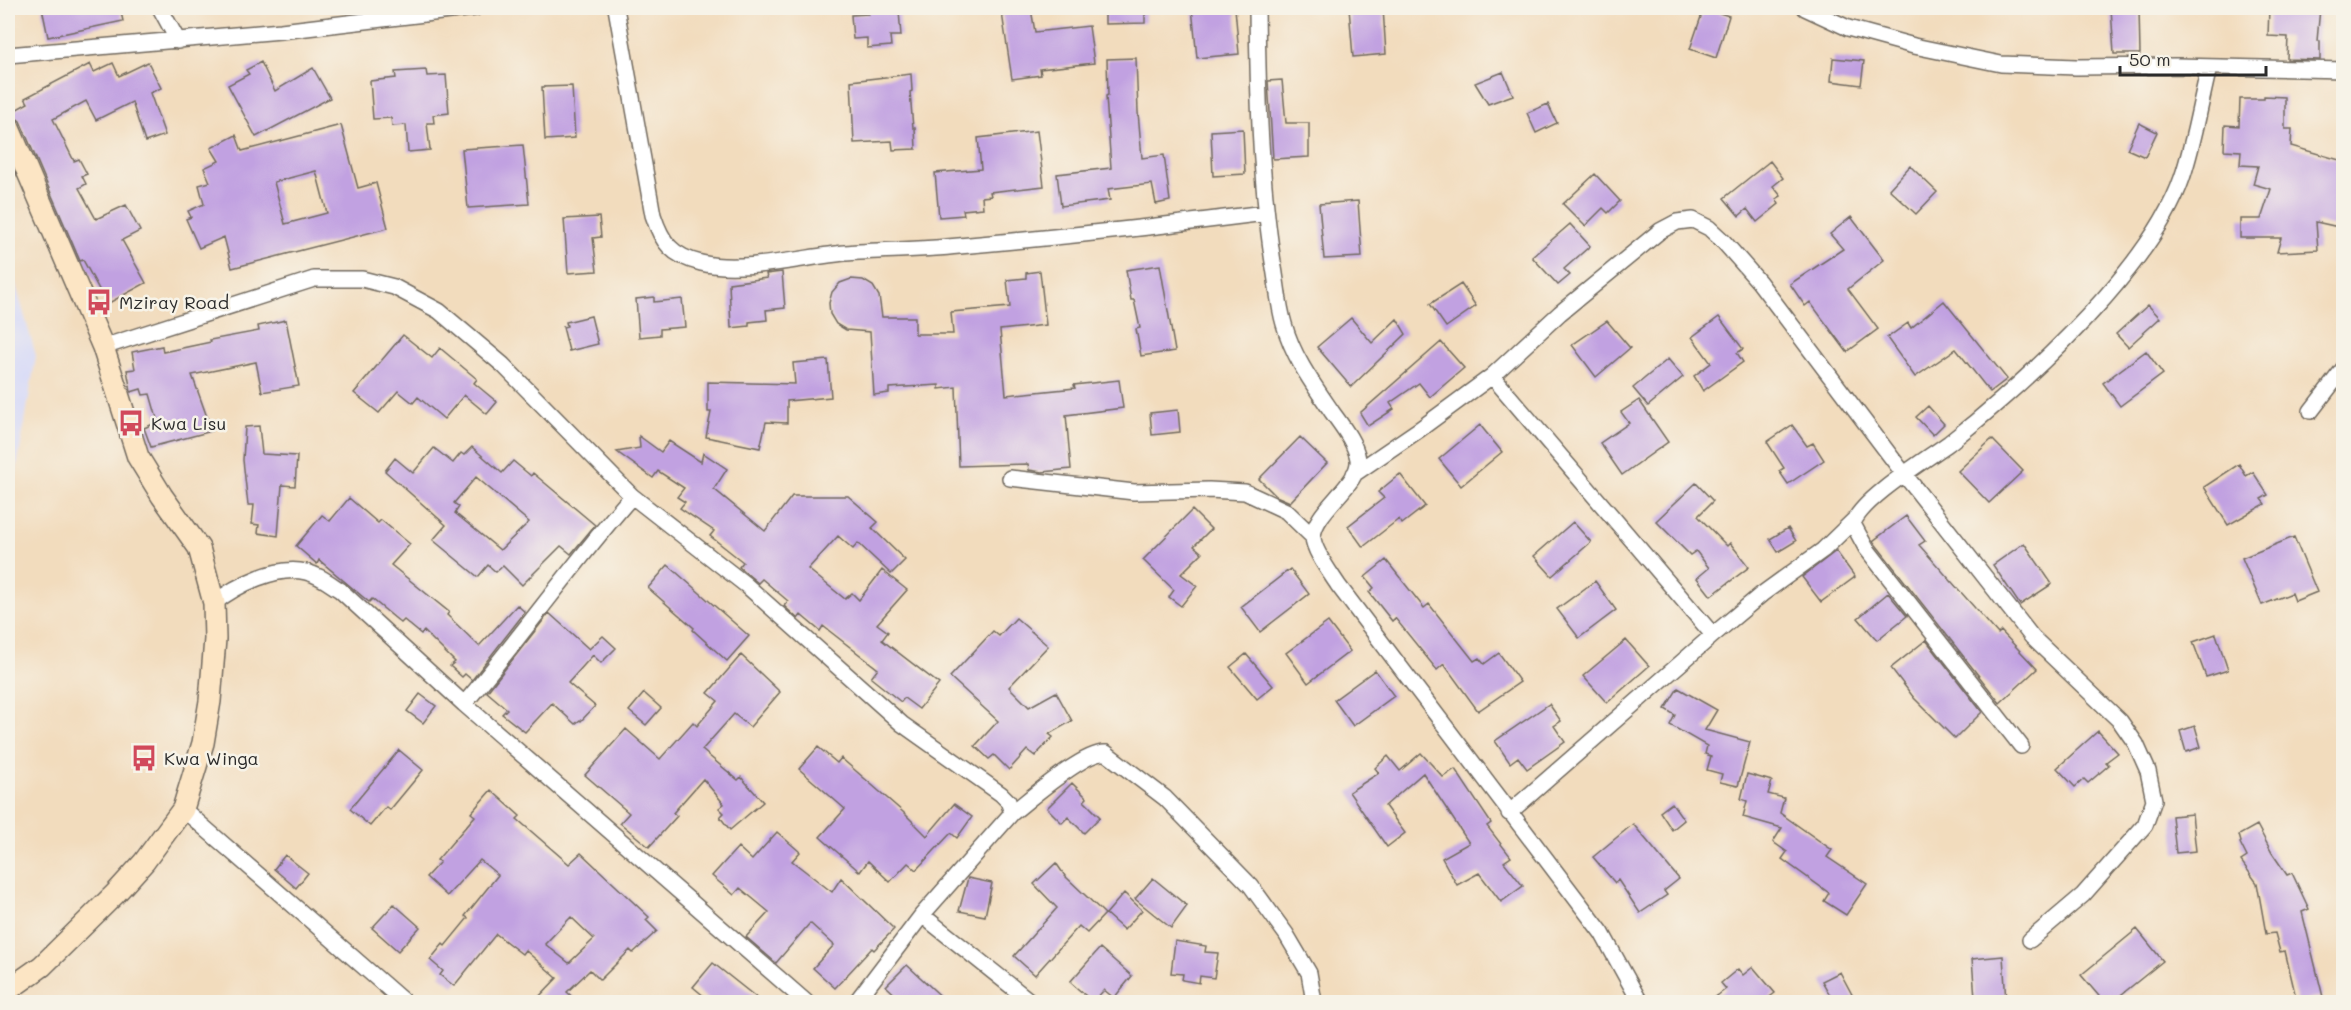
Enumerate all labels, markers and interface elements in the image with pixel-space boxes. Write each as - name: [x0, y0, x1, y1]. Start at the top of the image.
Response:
- scale bar: [2120, 39, 2266, 77]
- text: 50 m: [2129, 47, 2171, 71]
- bus stop icon: Mziray Road: [84, 287, 114, 317]
- place label: Mziray Road: [119, 290, 229, 314]
- bus stop icon: Kwa Lisu: [116, 408, 146, 438]
- place label: Kwa Lisu: [151, 411, 226, 435]
- bus stop icon: Kwa Winga: [129, 743, 159, 773]
- place label: Kwa Winga: [164, 746, 259, 770]

